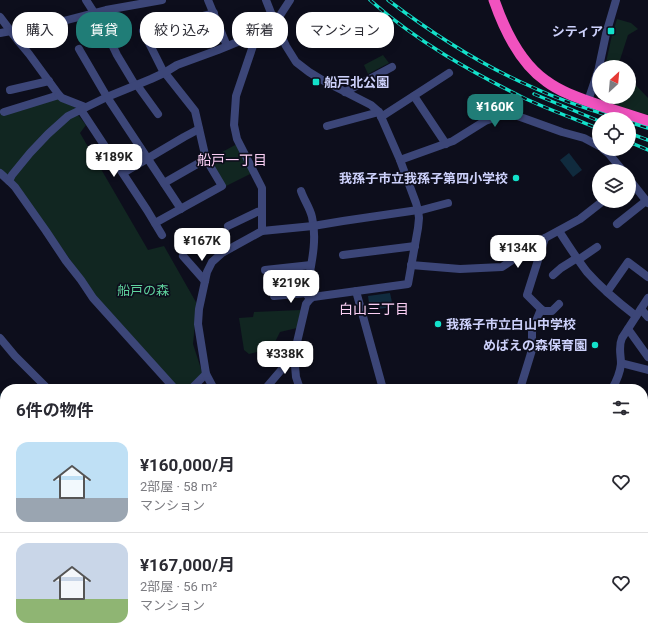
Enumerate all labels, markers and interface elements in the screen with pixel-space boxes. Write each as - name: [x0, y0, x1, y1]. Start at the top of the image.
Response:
- chip: 購入: [12, 12, 68, 48]
- chip: 賃貸: [76, 12, 132, 48]
- chip: 絞り込み: [140, 12, 224, 48]
- chip: 新着: [232, 12, 288, 48]
- chip: マンション: [296, 12, 394, 48]
- place label: シティア: [552, 24, 603, 39]
- marker: シティア: [606, 26, 616, 36]
- north arrow: [592, 60, 636, 104]
- map controls: [592, 60, 636, 208]
- place label: 船戸北公園: [324, 75, 389, 90]
- marker: 船戸北公園: [311, 77, 321, 87]
- pin: ¥160K: [467, 94, 523, 128]
- text: ¥160K: [476, 99, 514, 114]
- button: locate: [592, 112, 636, 156]
- pin: ¥189K: [86, 144, 142, 178]
- text: ¥189K: [95, 149, 133, 164]
- district label: 船戸一丁目: [197, 152, 267, 168]
- button: layers: [592, 164, 636, 208]
- place label: 我孫子市立我孫子第四小学校: [339, 171, 508, 186]
- marker: 我孫子市立我孫子第四小学校: [511, 173, 521, 183]
- pin: ¥167K: [174, 228, 230, 262]
- text: ¥167K: [183, 233, 221, 248]
- pin: ¥134K: [490, 235, 546, 269]
- text: ¥134K: [499, 240, 537, 255]
- pin: ¥219K: [263, 270, 319, 304]
- text: ¥219K: [272, 275, 310, 290]
- park label: 船戸の森: [117, 283, 169, 298]
- district label: 白山三丁目: [339, 301, 409, 317]
- place label: 我孫子市立白山中学校: [446, 317, 576, 332]
- marker: 我孫子市立白山中学校: [433, 319, 443, 329]
- place label: めばえの森保育園: [483, 338, 587, 353]
- marker: めばえの森保育園: [590, 340, 600, 350]
- pin: ¥338K: [257, 341, 313, 375]
- text: ¥338K: [266, 346, 304, 361]
- icon: filters: [610, 397, 632, 419]
- text: 6件の物件: [16, 400, 94, 420]
- text: ¥160,000/月: [140, 455, 235, 475]
- icon: home: [48, 458, 96, 506]
- icon: heart: [610, 471, 632, 493]
- text: 2部屋 · 58 m²: [140, 479, 217, 494]
- text: マンション: [140, 498, 205, 513]
- text: ¥167,000/月: [140, 555, 235, 575]
- icon: home: [48, 559, 96, 607]
- icon: heart: [610, 572, 632, 594]
- text: 2部屋 · 56 m²: [140, 579, 217, 594]
- text: マンション: [140, 598, 205, 613]

